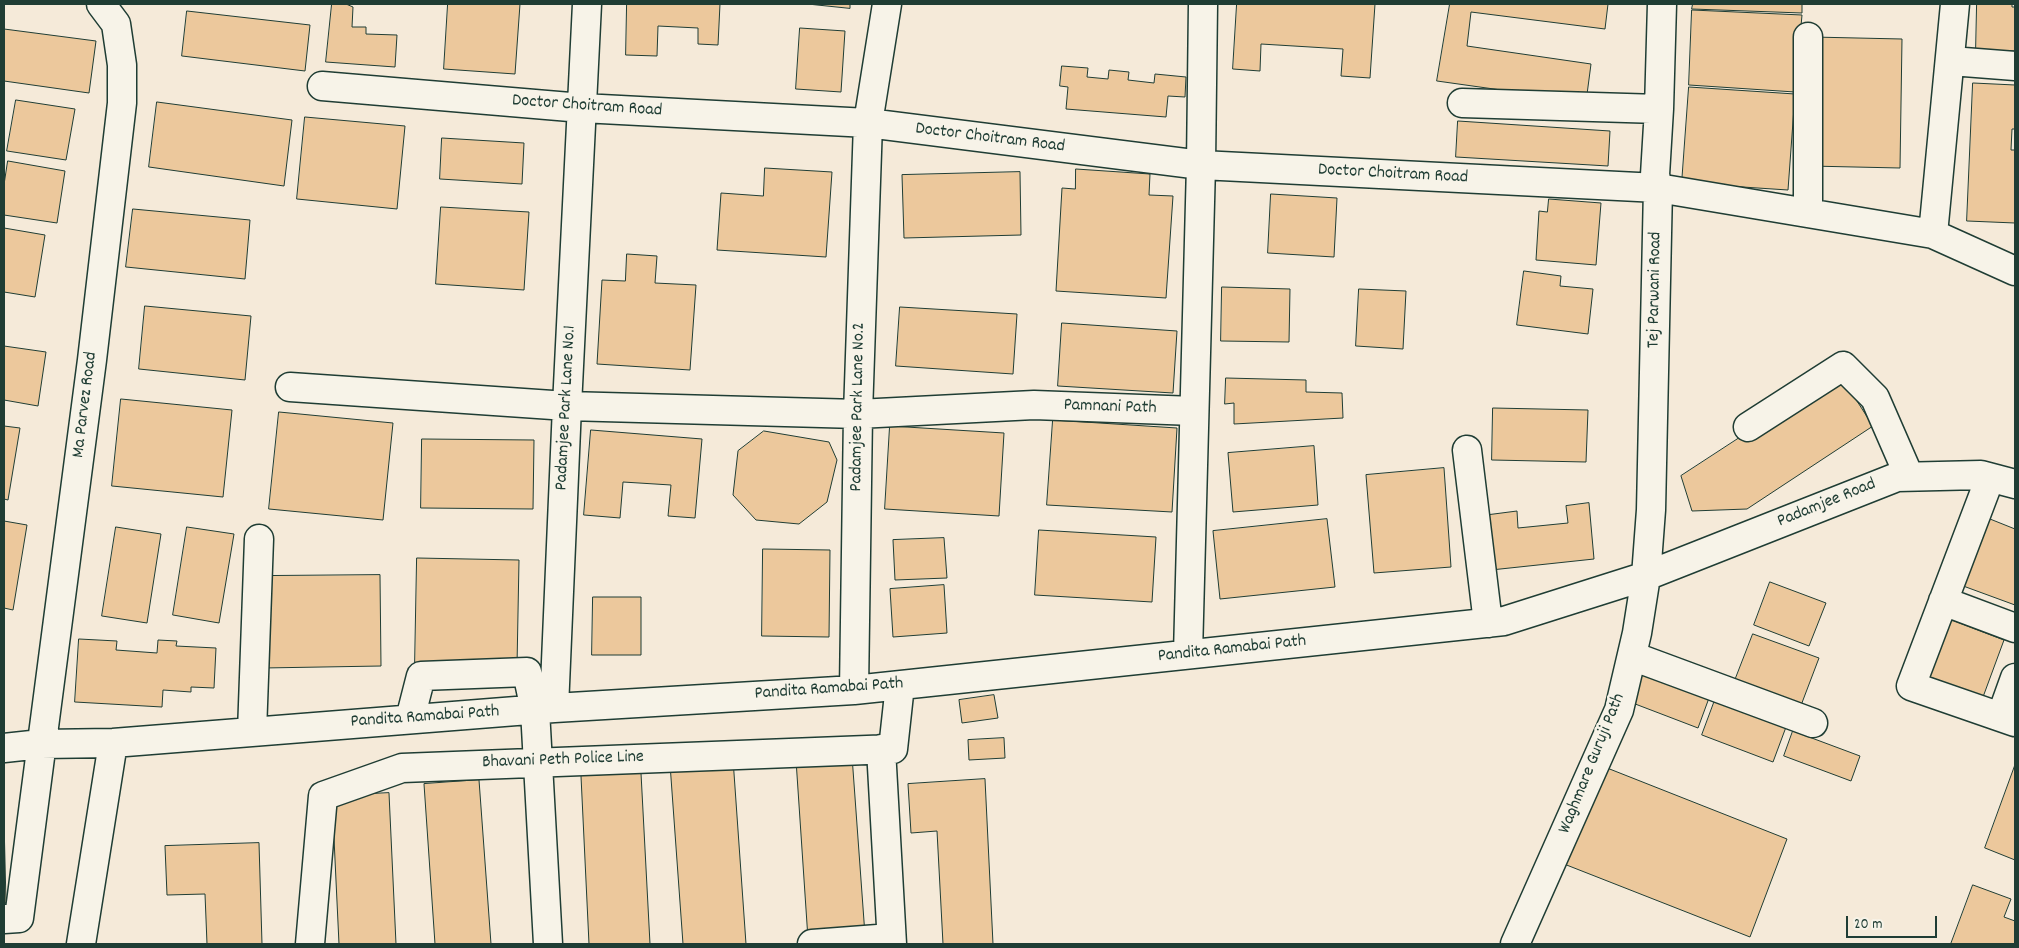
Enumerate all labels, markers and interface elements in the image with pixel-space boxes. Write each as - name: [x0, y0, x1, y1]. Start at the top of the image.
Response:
- street label: Doctor Choitram Road: [511, 91, 663, 123]
- street label: Doctor Choitram Road: [914, 119, 1066, 159]
- street label: Doctor Choitram Road: [1317, 160, 1469, 190]
- street label: Tej Parwani Road: [1644, 231, 1668, 349]
- street label: Padamjee Park Lane No.2: [847, 322, 871, 492]
- street label: Padamjee Park Lane No.1: [552, 325, 582, 491]
- street label: Ma Parvez Road: [69, 351, 103, 459]
- street label: Pamnani Path: [1063, 396, 1157, 420]
- street label: Padamjee Road: [1775, 474, 1879, 534]
- street label: Pandita Ramabai Path: [1157, 631, 1307, 669]
- street label: Pandita Ramabai Path: [754, 674, 904, 706]
- street label: Waghmare Guruji Path: [1555, 691, 1631, 837]
- street label: Pandita Ramabai Path: [350, 702, 500, 734]
- street label: Bhavani Peth Police Line: [482, 747, 644, 775]
- scale bar: [1849, 906, 1940, 938]
- text: 20 m: [1854, 914, 1882, 936]

